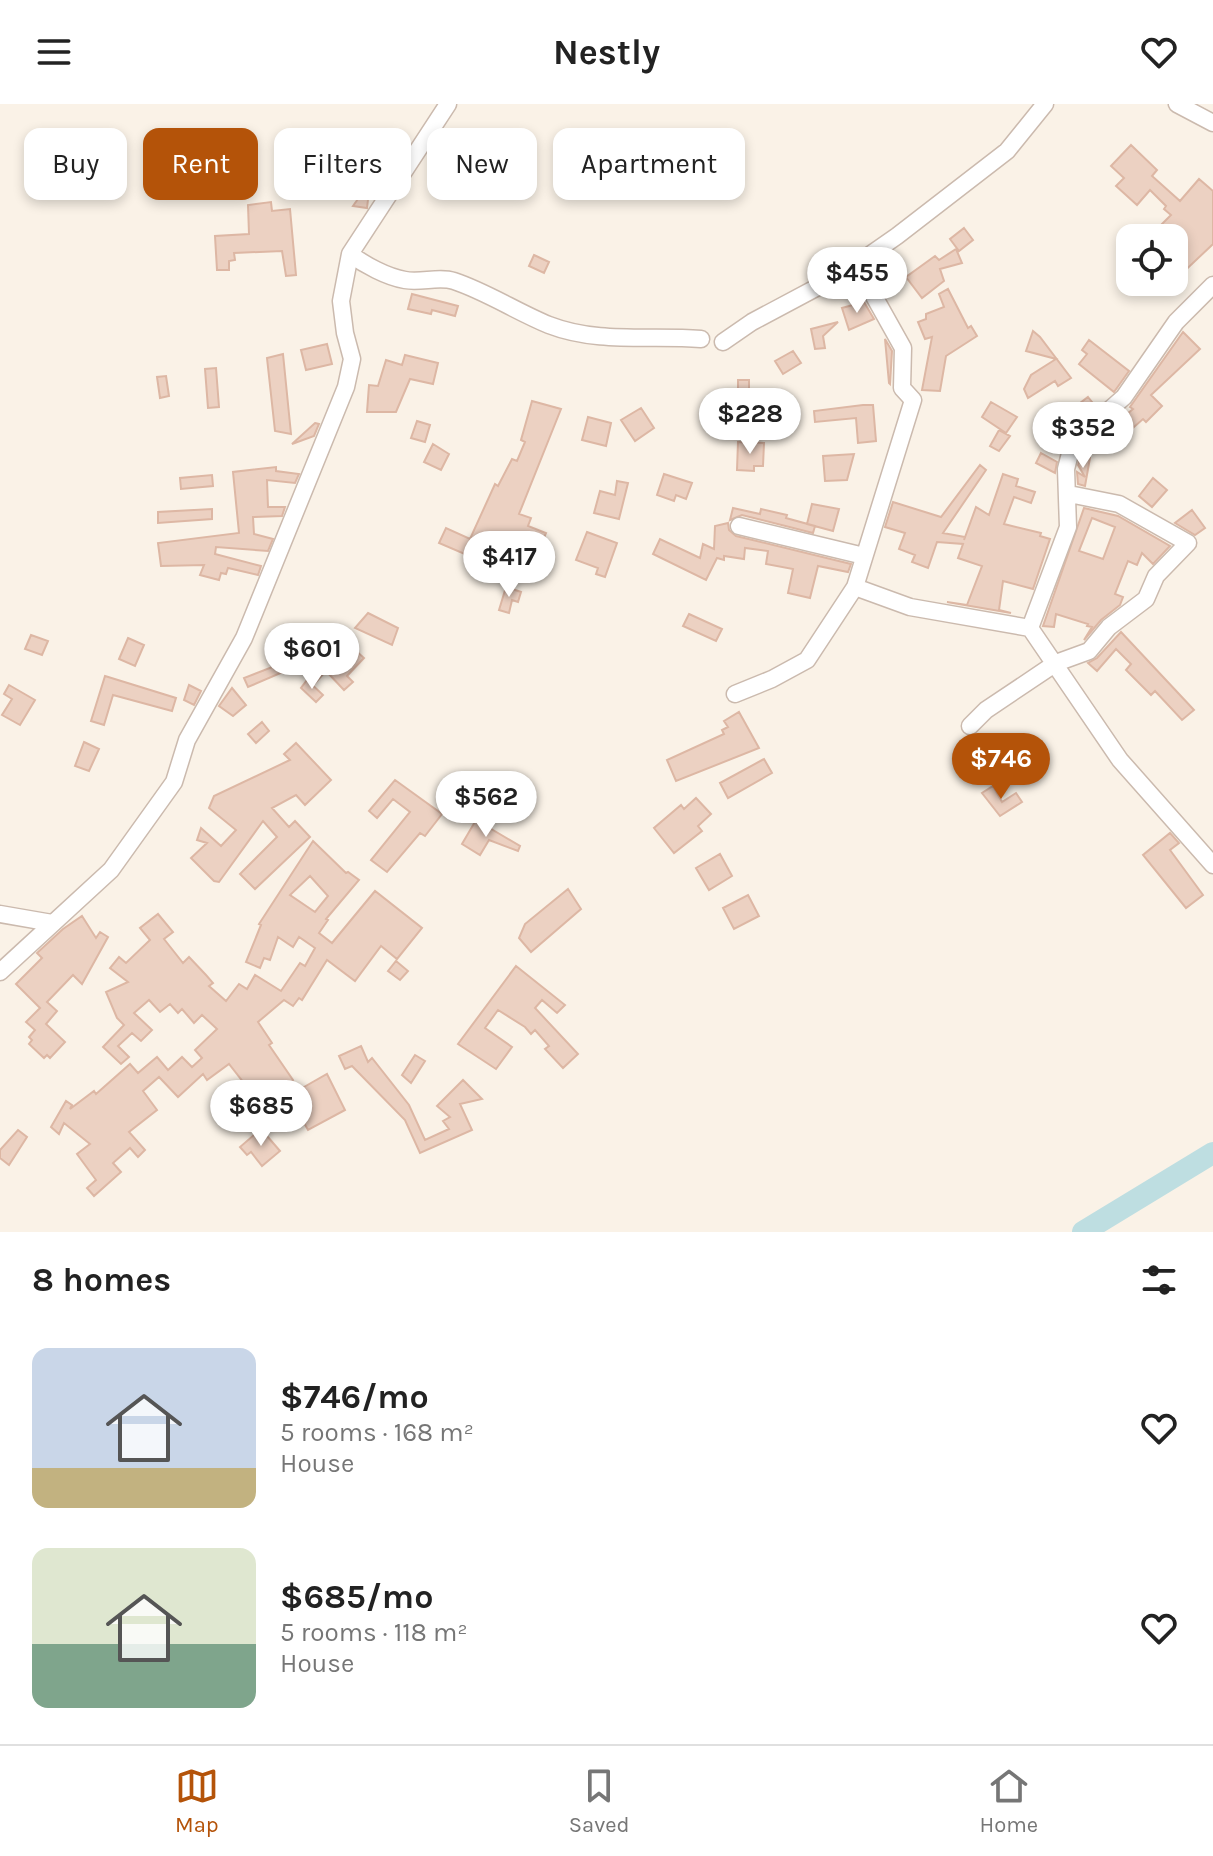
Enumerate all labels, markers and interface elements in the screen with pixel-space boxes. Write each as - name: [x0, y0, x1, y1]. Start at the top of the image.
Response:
- icon: menu: [32, 30, 76, 74]
- icon: heart: [1137, 30, 1181, 74]
- text: Nestly: [553, 31, 660, 73]
- chip: Buy: [24, 128, 127, 200]
- chip: Rent: [143, 128, 258, 200]
- chip: Filters: [274, 128, 411, 200]
- chip: New: [427, 128, 537, 200]
- chip: Apartment: [553, 128, 745, 200]
- map controls: [1116, 224, 1188, 296]
- button: locate: [1116, 224, 1188, 296]
- pin: $455: [810, 247, 904, 315]
- text: $455: [825, 257, 889, 288]
- pin: $228: [703, 388, 797, 456]
- text: $228: [717, 398, 783, 429]
- pin: $352: [1036, 402, 1130, 470]
- text: $352: [1051, 412, 1115, 443]
- pin: $417: [462, 531, 556, 599]
- text: $417: [481, 541, 537, 572]
- pin: $601: [265, 623, 359, 691]
- text: $601: [282, 633, 342, 664]
- pin: $746: [954, 733, 1048, 801]
- text: $746: [970, 743, 1032, 774]
- pin: $562: [439, 771, 533, 839]
- text: $562: [454, 781, 518, 812]
- pin: $685: [214, 1080, 308, 1148]
- text: $685: [228, 1090, 294, 1121]
- icon: filters: [1137, 1258, 1181, 1302]
- text: 8 homes: [32, 1260, 171, 1300]
- text: $746/mo: [280, 1377, 429, 1417]
- icon: home: [96, 1380, 192, 1476]
- icon: heart: [1137, 1406, 1181, 1450]
- text: 5 rooms · 168 m²: [280, 1417, 474, 1448]
- text: House: [280, 1448, 354, 1479]
- text: $685/mo: [280, 1577, 433, 1617]
- icon: home: [96, 1580, 192, 1676]
- icon: heart: [1137, 1606, 1181, 1650]
- text: 5 rooms · 118 m²: [280, 1617, 468, 1648]
- text: House: [280, 1648, 354, 1679]
- tab: Map: [175, 1764, 219, 1838]
- tab: Saved: [569, 1764, 630, 1838]
- tab: Home: [979, 1764, 1038, 1838]

